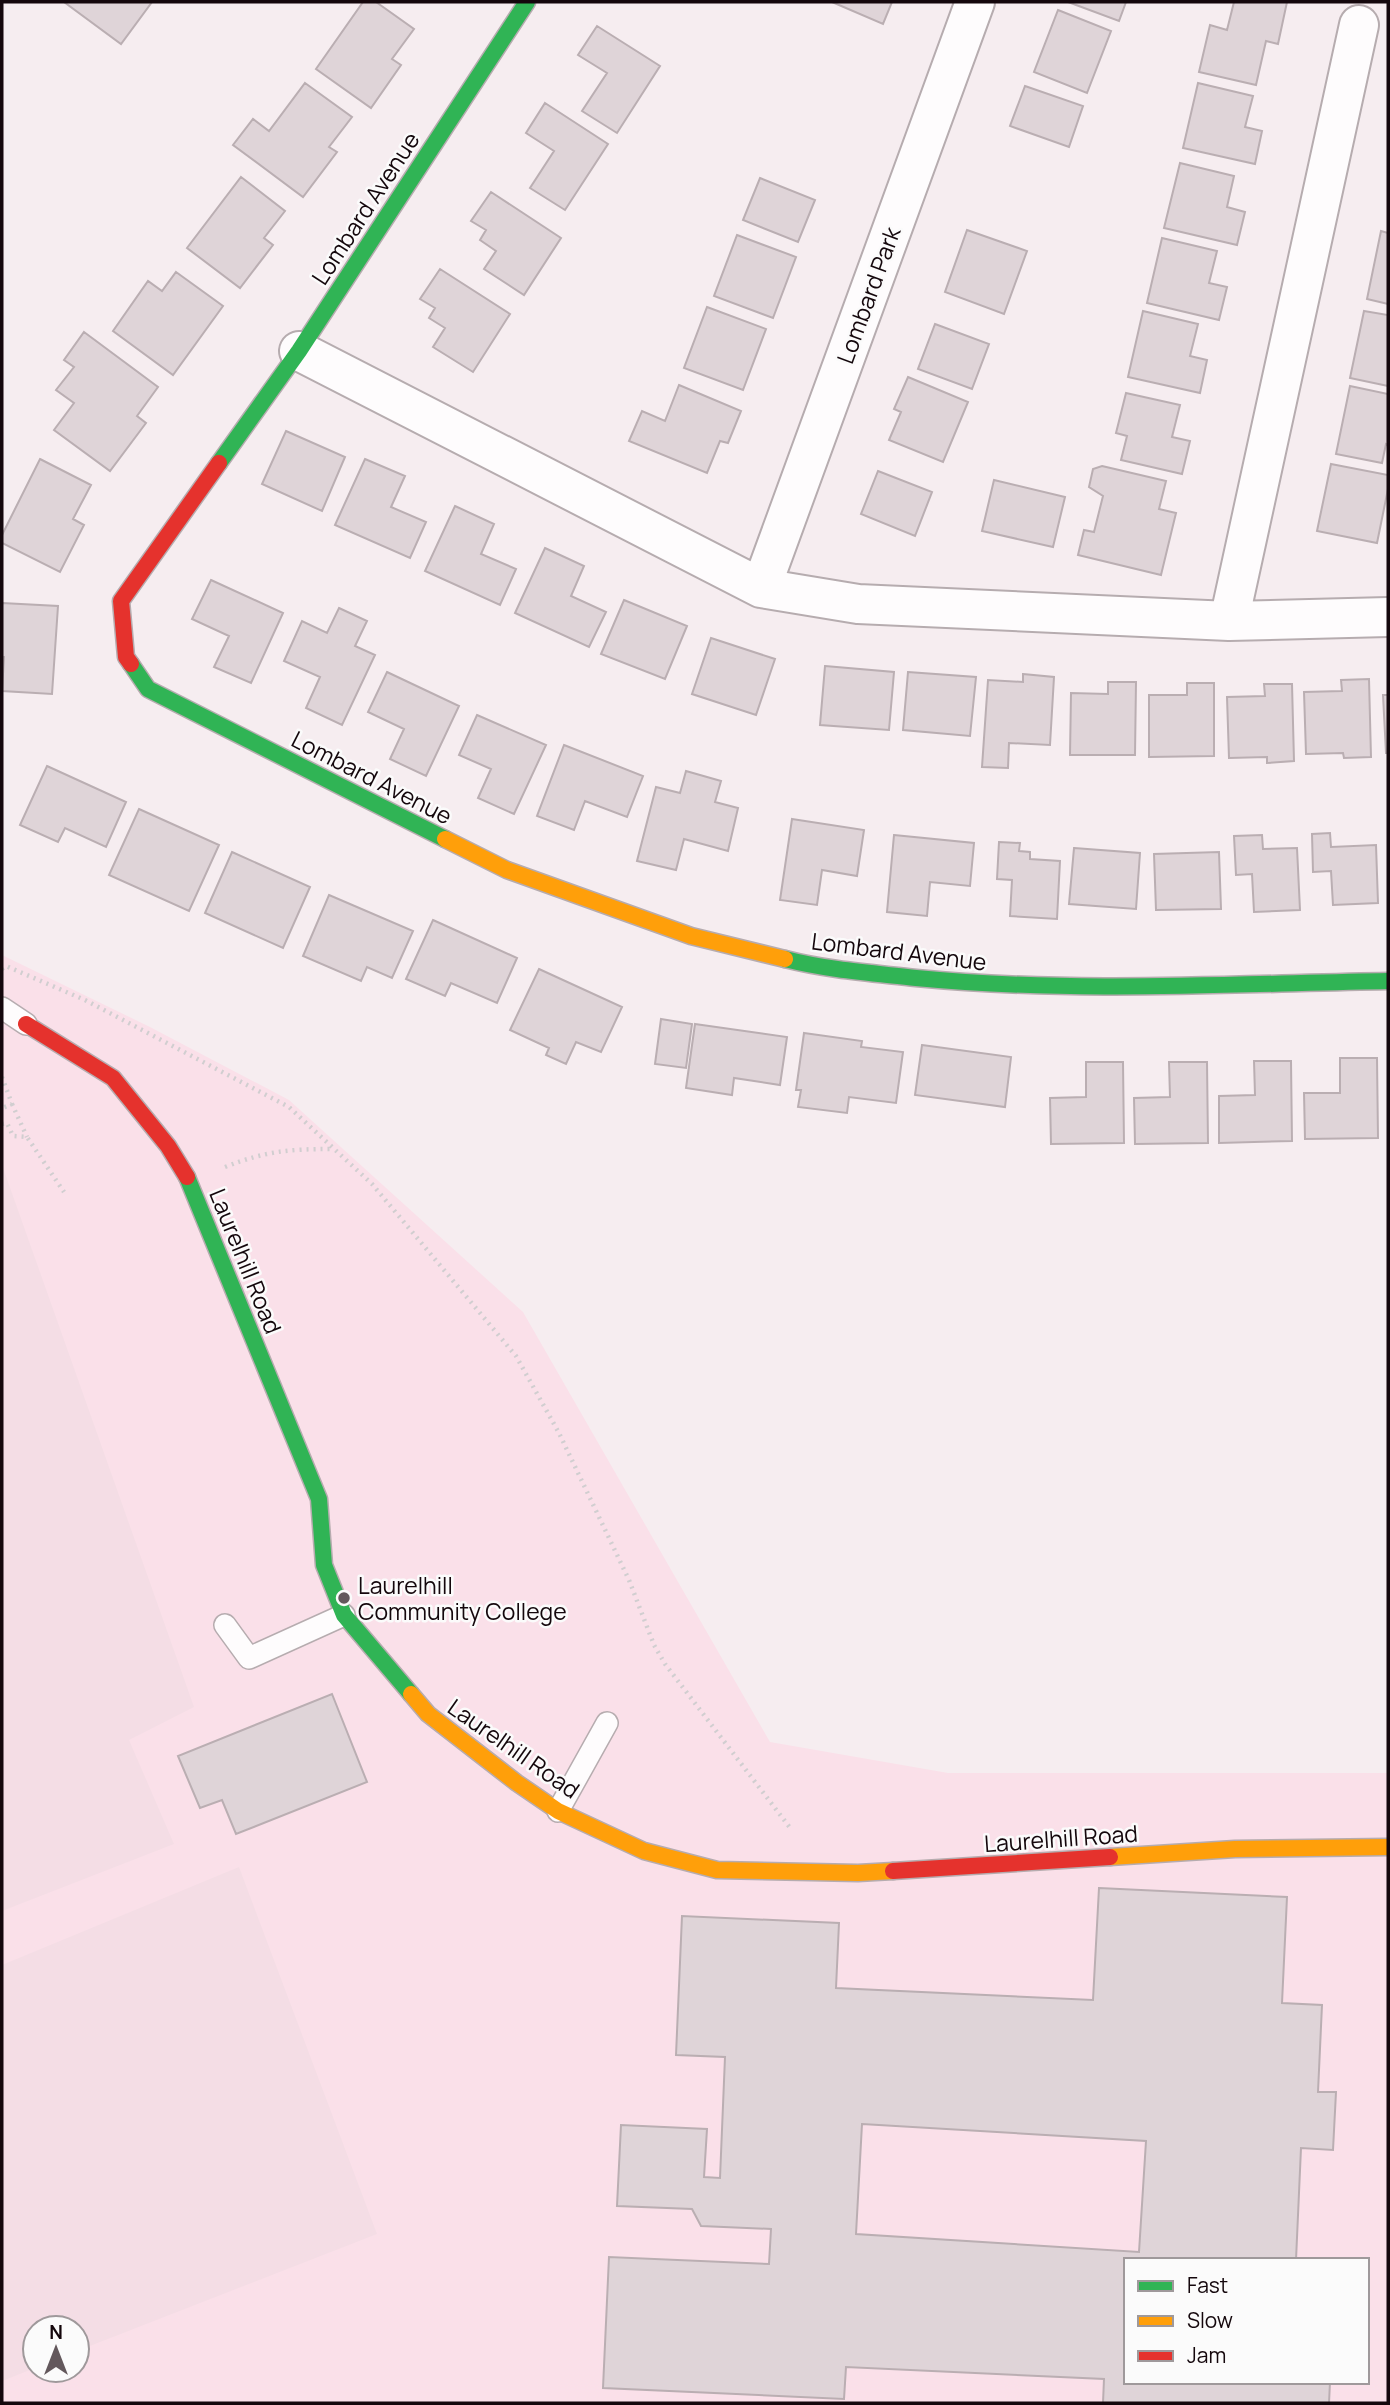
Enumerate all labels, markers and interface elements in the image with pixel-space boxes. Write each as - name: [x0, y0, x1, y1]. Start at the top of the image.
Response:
- street label: Lombard Avenue: [304, 125, 426, 291]
- street label: Lombard Park: [828, 222, 908, 368]
- street label: Lombard Avenue: [286, 723, 458, 831]
- street label: Lombard Avenue: [810, 924, 988, 978]
- street label: Laurelhill Road: [202, 1184, 290, 1338]
- place label: Laurelhill Community College: [358, 1569, 567, 1627]
- marker: Laurelhill Community College: [336, 1590, 352, 1606]
- street label: Laurelhill Road: [442, 1691, 586, 1805]
- street label: Laurelhill Road: [983, 1817, 1139, 1859]
- legend: [1124, 2258, 1369, 2384]
- text: Fast: [1187, 2271, 1228, 2299]
- text: Slow: [1187, 2306, 1233, 2334]
- north arrow: [21, 2314, 91, 2384]
- text: N: [49, 2319, 63, 2345]
- text: Jam: [1187, 2341, 1226, 2369]

